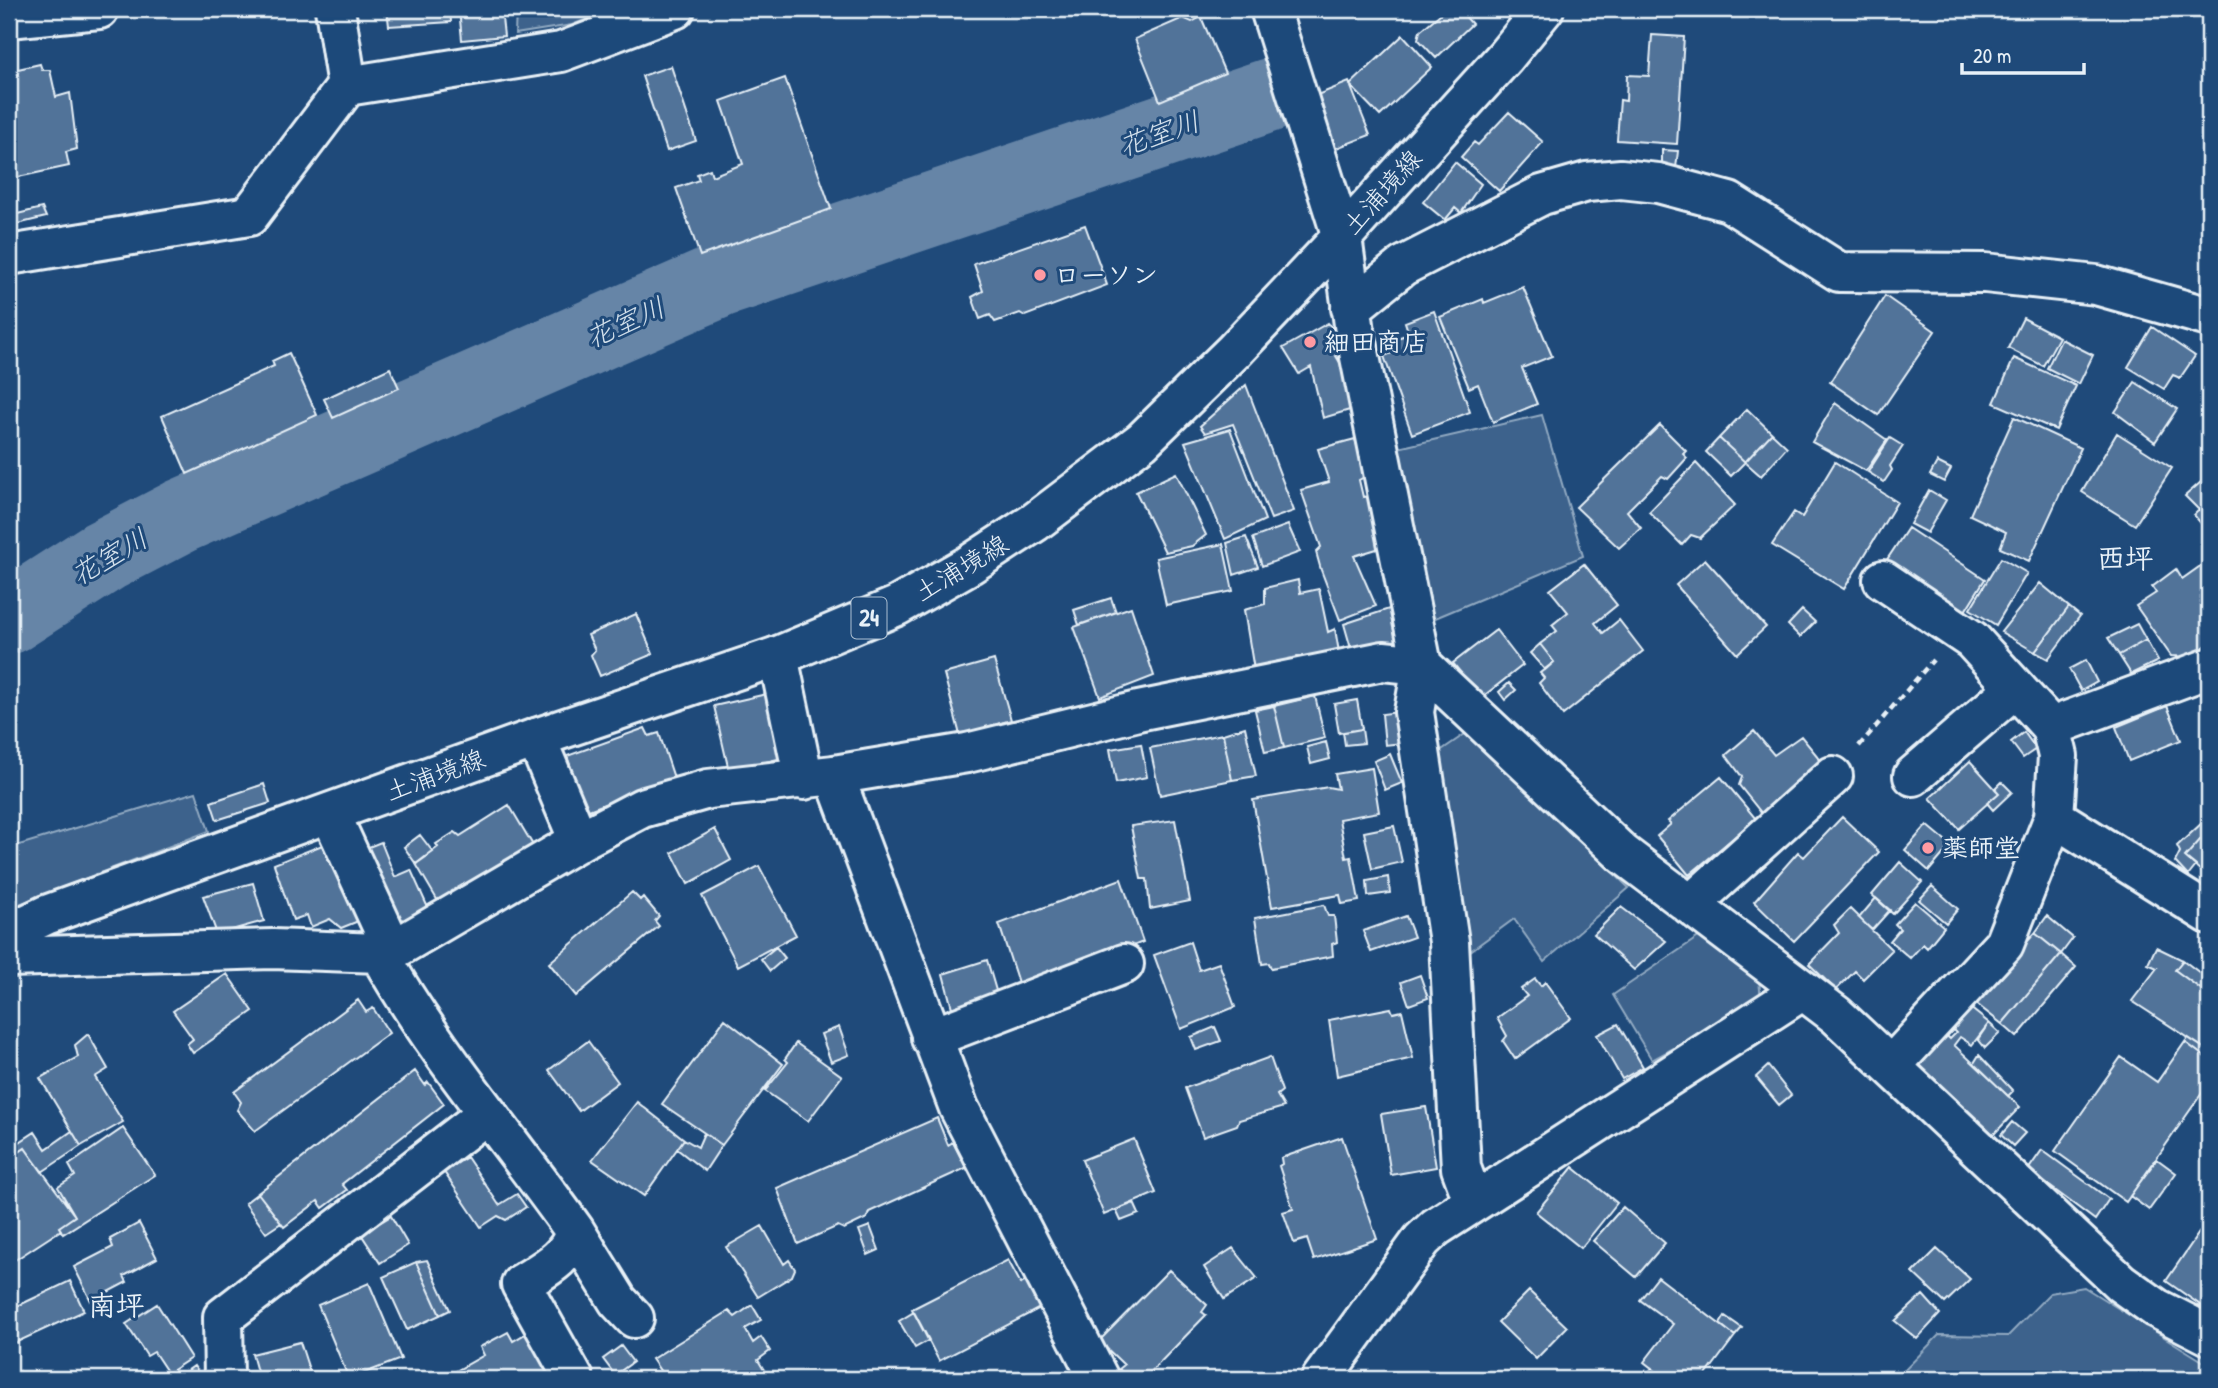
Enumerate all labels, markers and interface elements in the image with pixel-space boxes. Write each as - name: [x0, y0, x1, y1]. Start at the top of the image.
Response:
- scale bar: [1962, 32, 2085, 76]
- text: 20 m: [1973, 41, 2011, 70]
- water label: 花室川: [1113, 101, 1205, 165]
- street label: 土浦境線: [1334, 141, 1429, 242]
- place label: ローソン: [1054, 257, 1158, 292]
- marker: ローソン: [1032, 267, 1048, 283]
- water label: 花室川: [579, 288, 671, 356]
- place label: 細田商店: [1324, 324, 1428, 359]
- marker: 細田商店: [1302, 334, 1318, 350]
- water label: 花室川: [63, 519, 155, 593]
- street label: 土浦境線: [907, 526, 1014, 609]
- district label: 西坪: [2097, 539, 2153, 577]
- road number: 24: [852, 598, 886, 638]
- street label: 土浦境線: [380, 740, 490, 809]
- place label: 薬師堂: [1942, 830, 2020, 865]
- marker: 薬師堂: [1920, 840, 1936, 856]
- district label: 南坪: [88, 1286, 144, 1324]

